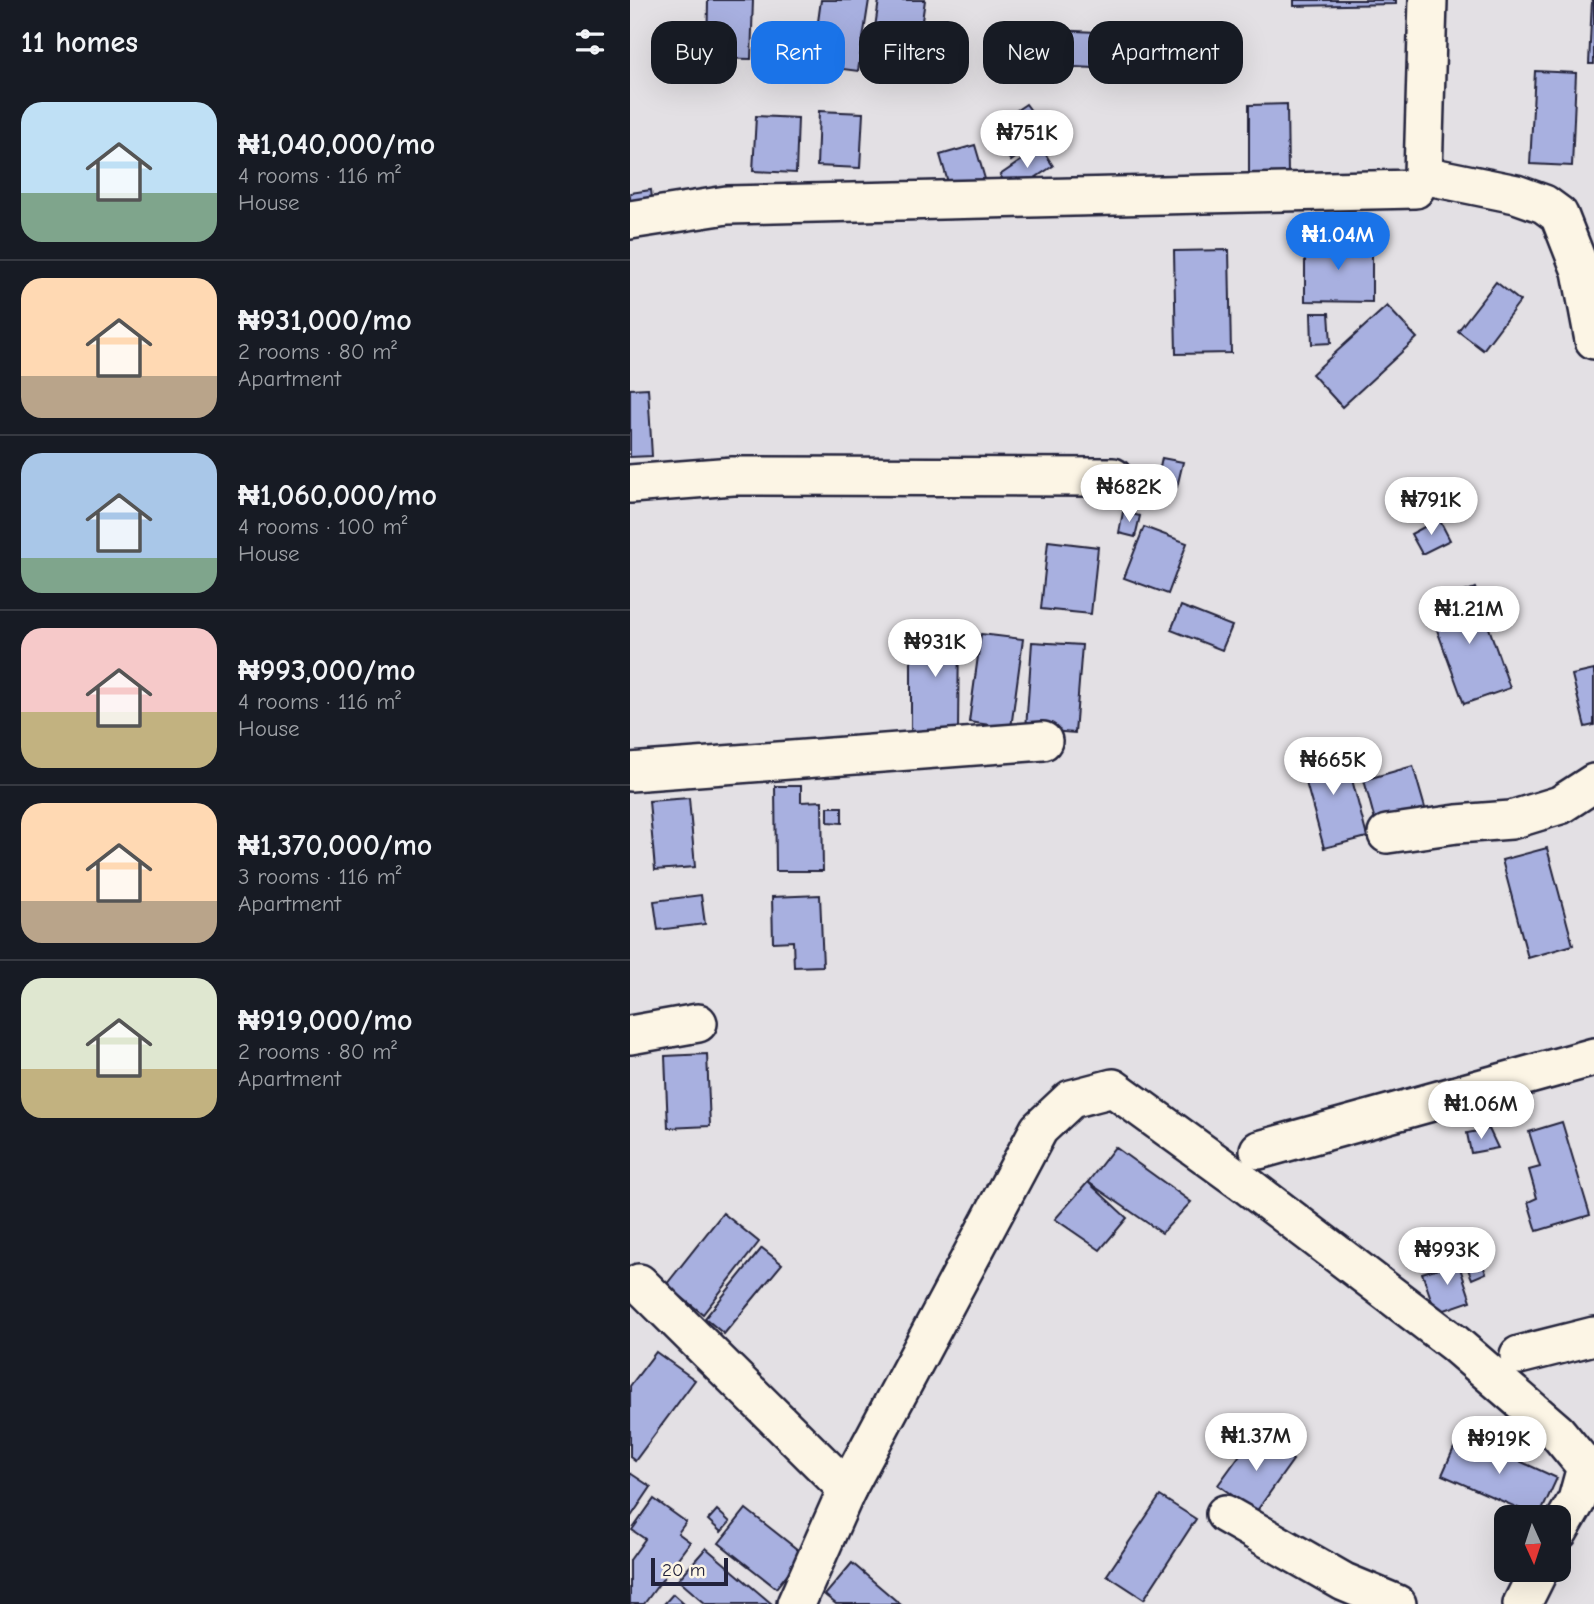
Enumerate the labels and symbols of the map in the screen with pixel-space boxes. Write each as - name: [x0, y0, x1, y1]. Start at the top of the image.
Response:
- pin: ₦751K: [978, 110, 1076, 170]
- pin: ₦1.04M: [1281, 212, 1395, 272]
- pin: ₦682K: [1080, 464, 1178, 524]
- pin: ₦791K: [1382, 477, 1480, 537]
- pin: ₦1.21M: [1412, 586, 1526, 646]
- pin: ₦931K: [886, 620, 984, 679]
- pin: ₦665K: [1284, 738, 1382, 797]
- pin: ₦1.06M: [1424, 1082, 1538, 1141]
- pin: ₦993K: [1398, 1228, 1496, 1287]
- pin: ₦1.37M: [1199, 1414, 1313, 1473]
- pin: ₦919K: [1450, 1416, 1548, 1476]
- north arrow: [1494, 1505, 1572, 1582]
- scale bar: [651, 1555, 728, 1587]

